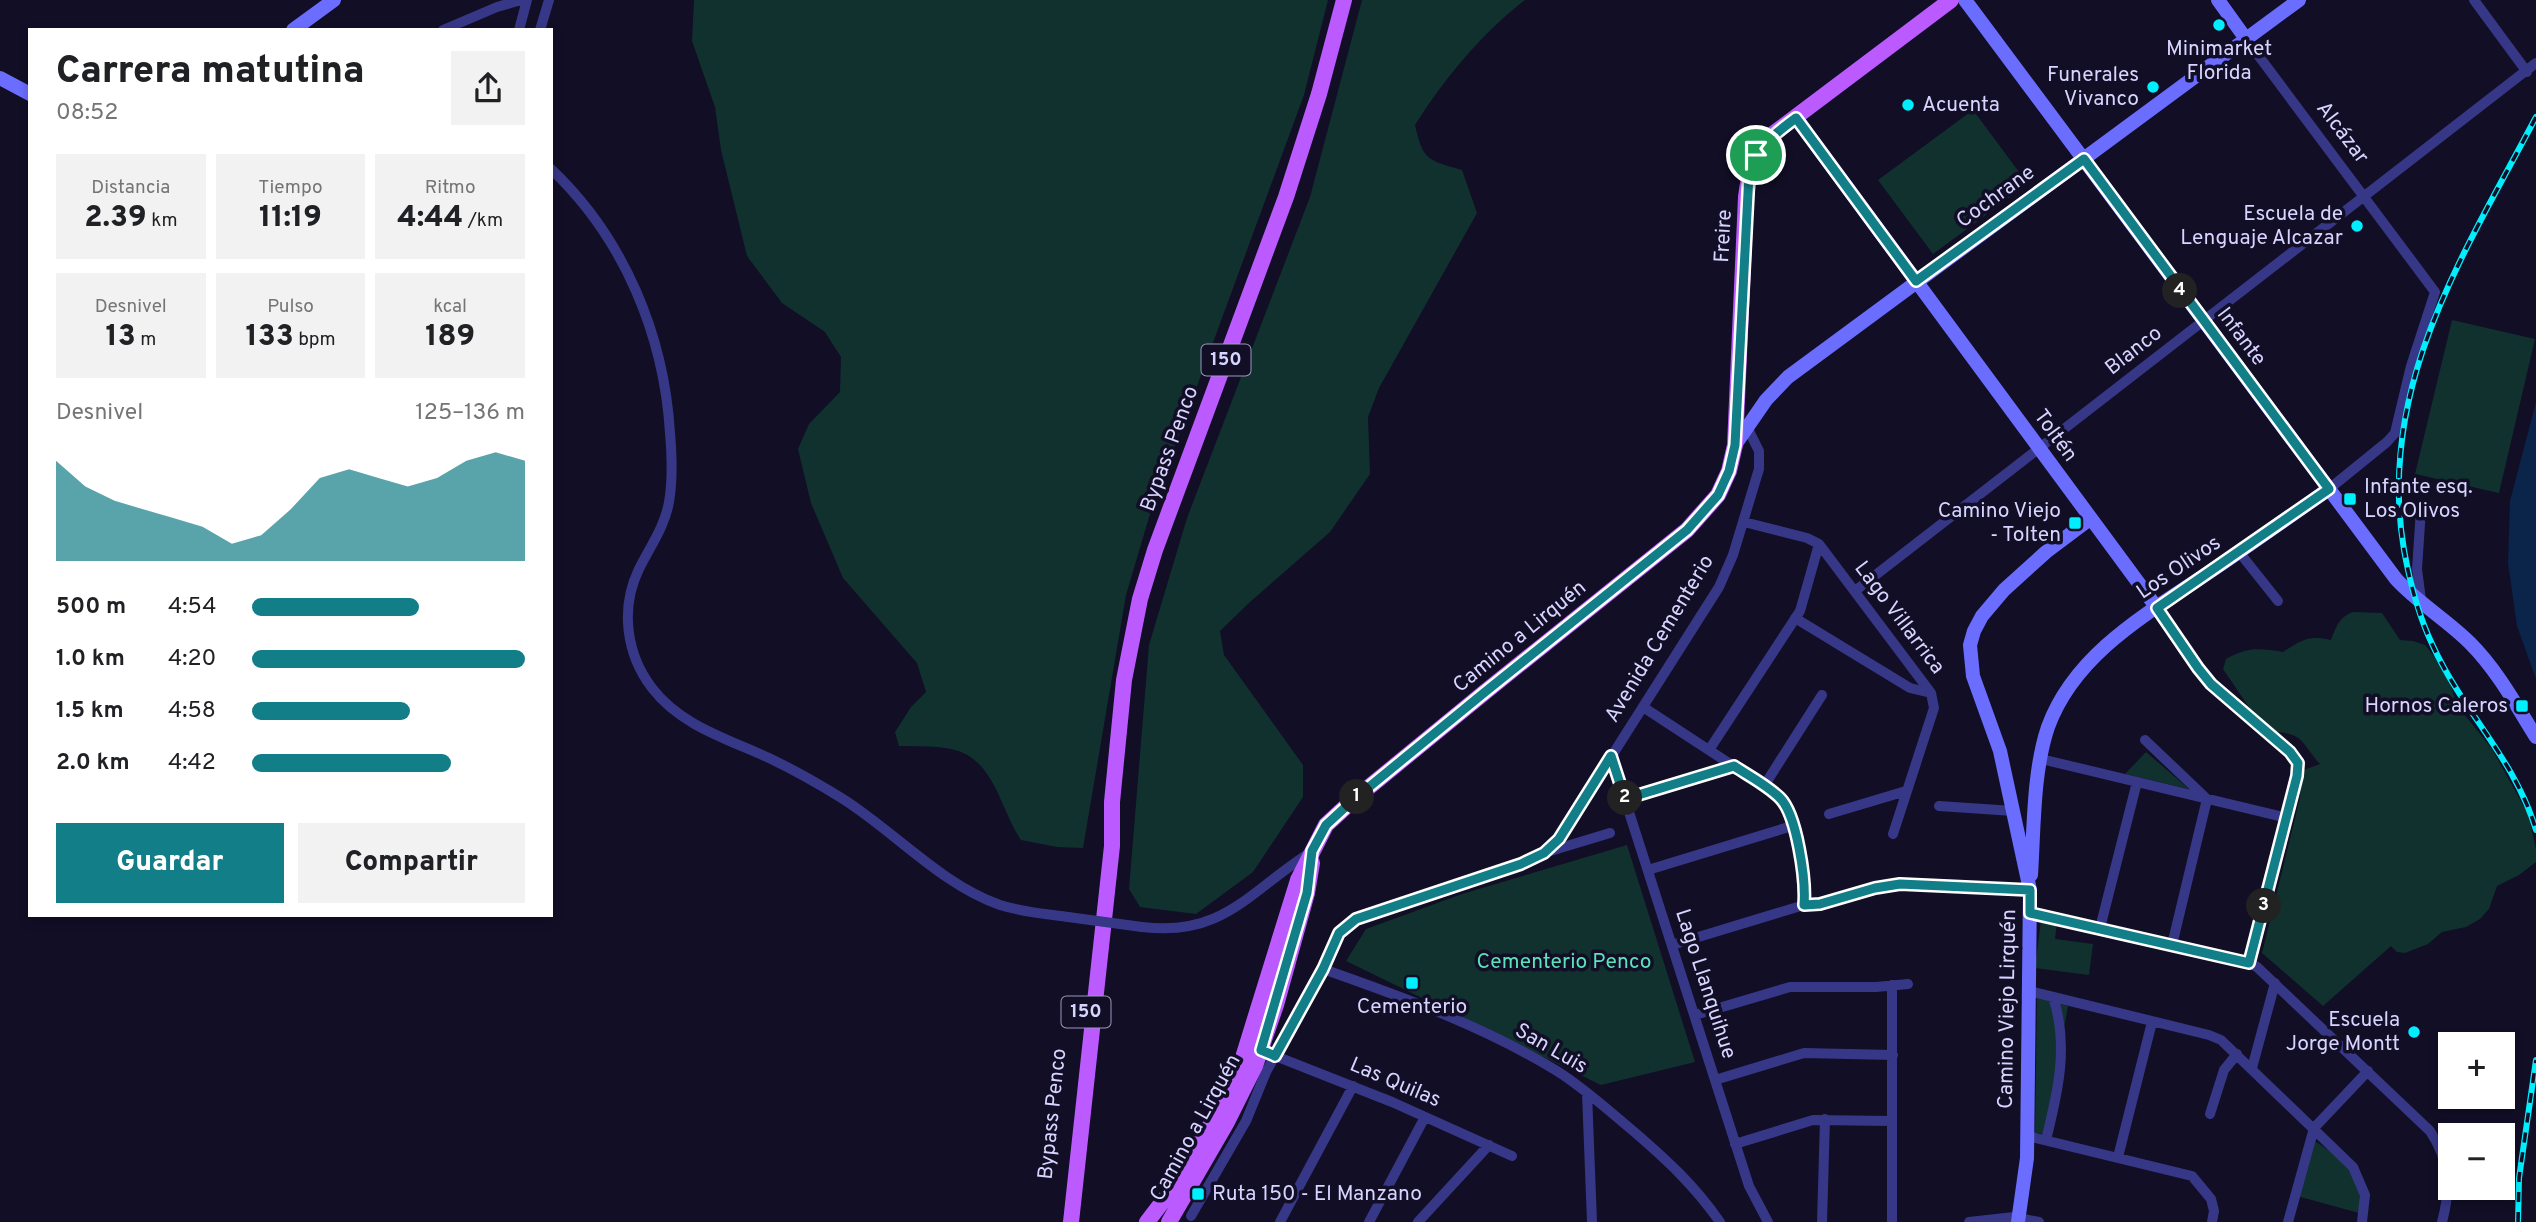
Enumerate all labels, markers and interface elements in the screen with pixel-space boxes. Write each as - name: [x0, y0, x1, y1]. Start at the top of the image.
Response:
- marker: Minimarket Florida: [2211, 17, 2227, 33]
- place label: Minimarket Florida: [2166, 36, 2272, 87]
- text: Carrera matutina: [56, 48, 365, 97]
- button: share: [451, 51, 525, 125]
- place label: Funerales Vivanco: [2047, 62, 2139, 113]
- marker: Funerales Vivanco: [2145, 79, 2161, 95]
- place label: Acuenta: [1922, 92, 2000, 119]
- street label: Alcázar: [2310, 96, 2374, 170]
- marker: Acuenta: [1900, 97, 1916, 113]
- text: 08:52: [56, 99, 118, 128]
- pin: [1726, 125, 1786, 185]
- icon: arrive: [1737, 136, 1775, 174]
- street label: Cochrane: [1951, 159, 2041, 235]
- text: Distancia: [91, 176, 170, 200]
- text: Tiempo: [258, 176, 323, 200]
- text: Ritmo: [425, 176, 476, 200]
- text: 2.39: [84, 200, 147, 237]
- text: 11:19: [259, 200, 322, 237]
- text: 4:44: [397, 200, 463, 237]
- place label: Escuela de Lenguaje Alcazar: [2180, 201, 2343, 252]
- text: km: [147, 209, 177, 233]
- text: /km: [463, 209, 503, 233]
- street label: Freire: [1709, 209, 1739, 263]
- marker: Escuela de Lenguaje Alcazar: [2349, 218, 2365, 234]
- pin: 4: [2162, 274, 2198, 308]
- text: 4: [2173, 278, 2186, 302]
- text: Desnivel: [95, 295, 167, 319]
- text: Pulso: [267, 295, 314, 319]
- text: kcal: [433, 295, 467, 319]
- street label: Infante: [2210, 302, 2272, 372]
- text: 13: [105, 319, 136, 356]
- text: 133: [245, 319, 294, 356]
- text: 189: [425, 319, 475, 356]
- street label: Blanco: [2100, 320, 2168, 382]
- text: m: [136, 328, 156, 352]
- text: bpm: [294, 328, 335, 352]
- road number: 150: [1202, 344, 1250, 376]
- street label: Bypass Penco: [1135, 383, 1205, 515]
- text: Desnivel: [56, 399, 143, 428]
- text: 125–136 m: [415, 399, 525, 428]
- street label: Toltén: [2027, 404, 2083, 468]
- place label: Infante esq. Los Olivos: [2364, 474, 2473, 525]
- marker: Infante esq. Los Olivos: [2342, 491, 2358, 507]
- place label: Camino Viejo - Tolten: [1938, 498, 2061, 549]
- marker: Camino Viejo - Tolten: [2067, 515, 2083, 531]
- street label: Los Olivos: [2132, 530, 2226, 606]
- street label: Avenida Cementerio: [1599, 550, 1721, 728]
- street label: Lago Villarrica: [1848, 556, 1950, 680]
- street label: Camino a Lirquén: [1448, 575, 1592, 699]
- text: 500 m: [56, 593, 126, 622]
- text: 4:54: [168, 593, 216, 622]
- text: 1.0 km: [56, 645, 125, 674]
- text: 4:20: [168, 645, 216, 674]
- place label: Hornos Caleros: [2365, 693, 2508, 720]
- text: 1.5 km: [56, 697, 124, 726]
- text: 4:58: [168, 697, 216, 726]
- marker: Hornos Caleros: [2514, 698, 2530, 714]
- text: 2.0 km: [56, 749, 130, 778]
- text: 4:42: [168, 749, 216, 778]
- pin: 1: [1340, 780, 1374, 814]
- pin: 2: [1608, 780, 1642, 816]
- text: 1: [1353, 784, 1360, 808]
- text: 2: [1619, 785, 1630, 809]
- button: Guardar: [56, 823, 284, 903]
- button: Compartir: [298, 823, 525, 903]
- pin: 3: [2246, 888, 2282, 923]
- text: 3: [2258, 893, 2269, 917]
- street label: Lago Llanquihue: [1668, 906, 1742, 1062]
- street label: Camino Viejo Lirquén: [1993, 909, 2023, 1109]
- park label: Cementerio Penco: [1477, 949, 1651, 976]
- marker: Cementerio: [1404, 975, 1420, 991]
- place label: Cementerio: [1357, 994, 1467, 1021]
- road number: 150: [1062, 996, 1110, 1028]
- place label: Escuela Jorge Montt: [2286, 1007, 2400, 1058]
- street label: San Luis: [1510, 1017, 1592, 1081]
- marker: Escuela Jorge Montt: [2406, 1024, 2422, 1040]
- map controls: [2438, 1032, 2515, 1200]
- button: +: [2438, 1032, 2515, 1109]
- street label: Bypass Penco: [1033, 1047, 1073, 1181]
- street label: Camino a Lirquén: [1144, 1050, 1248, 1206]
- street label: Las Quilas: [1345, 1052, 1445, 1114]
- button: −: [2438, 1123, 2515, 1200]
- place label: Ruta 150 - El Manzano: [1212, 1181, 1422, 1208]
- marker: Ruta 150 - El Manzano: [1190, 1186, 1206, 1202]

